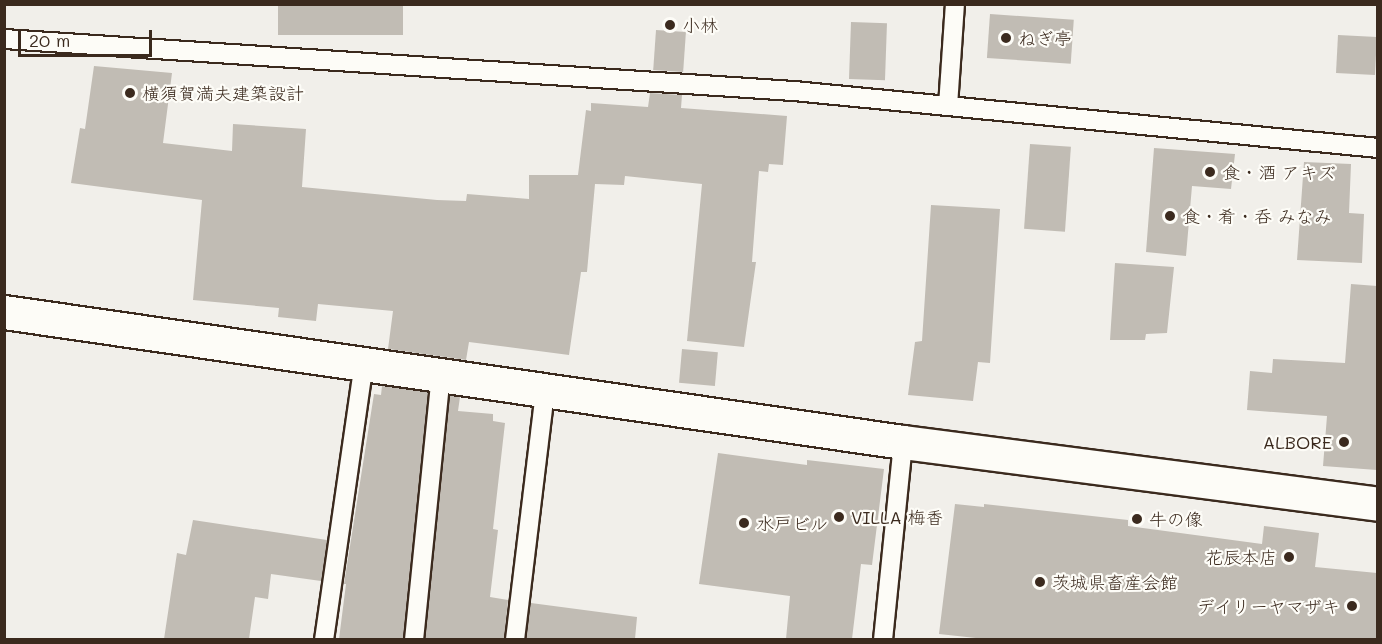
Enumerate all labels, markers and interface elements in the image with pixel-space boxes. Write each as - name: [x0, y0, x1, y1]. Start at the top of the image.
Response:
- place label: 小林: [682, 14, 718, 36]
- scale bar: [21, 18, 154, 56]
- marker: 小林: [663, 18, 677, 32]
- place label: ねぎ亭: [1018, 27, 1072, 49]
- text: 20 m: [29, 28, 70, 52]
- marker: ねぎ亭: [999, 31, 1013, 45]
- place label: 横須賀満夫建築設計: [142, 82, 304, 104]
- marker: 横須賀満夫建築設計: [123, 86, 137, 100]
- place label: 食・酒 アキズ: [1222, 161, 1336, 183]
- marker: 食・酒 アキズ: [1203, 165, 1217, 179]
- place label: 食・肴・呑 みなみ: [1182, 205, 1332, 227]
- marker: 食・肴・呑 みなみ: [1163, 209, 1177, 223]
- place label: ALBORE: [1263, 431, 1332, 453]
- marker: ALBORE: [1337, 435, 1351, 449]
- place label: VILLA 梅香: [851, 506, 944, 528]
- place label: 牛の像: [1149, 508, 1203, 530]
- marker: VILLA 梅香: [832, 510, 846, 524]
- place label: 水戸ビル: [756, 512, 828, 534]
- marker: 牛の像: [1130, 512, 1144, 526]
- marker: 水戸ビル: [737, 516, 751, 530]
- place label: 花辰本店: [1205, 546, 1277, 568]
- marker: 花辰本店: [1282, 550, 1296, 564]
- place label: 茨城県畜産会館: [1052, 571, 1178, 593]
- marker: 茨城県畜産会館: [1033, 575, 1047, 589]
- place label: デイリーヤマザキ: [1196, 595, 1340, 617]
- marker: デイリーヤマザキ: [1345, 599, 1359, 613]

